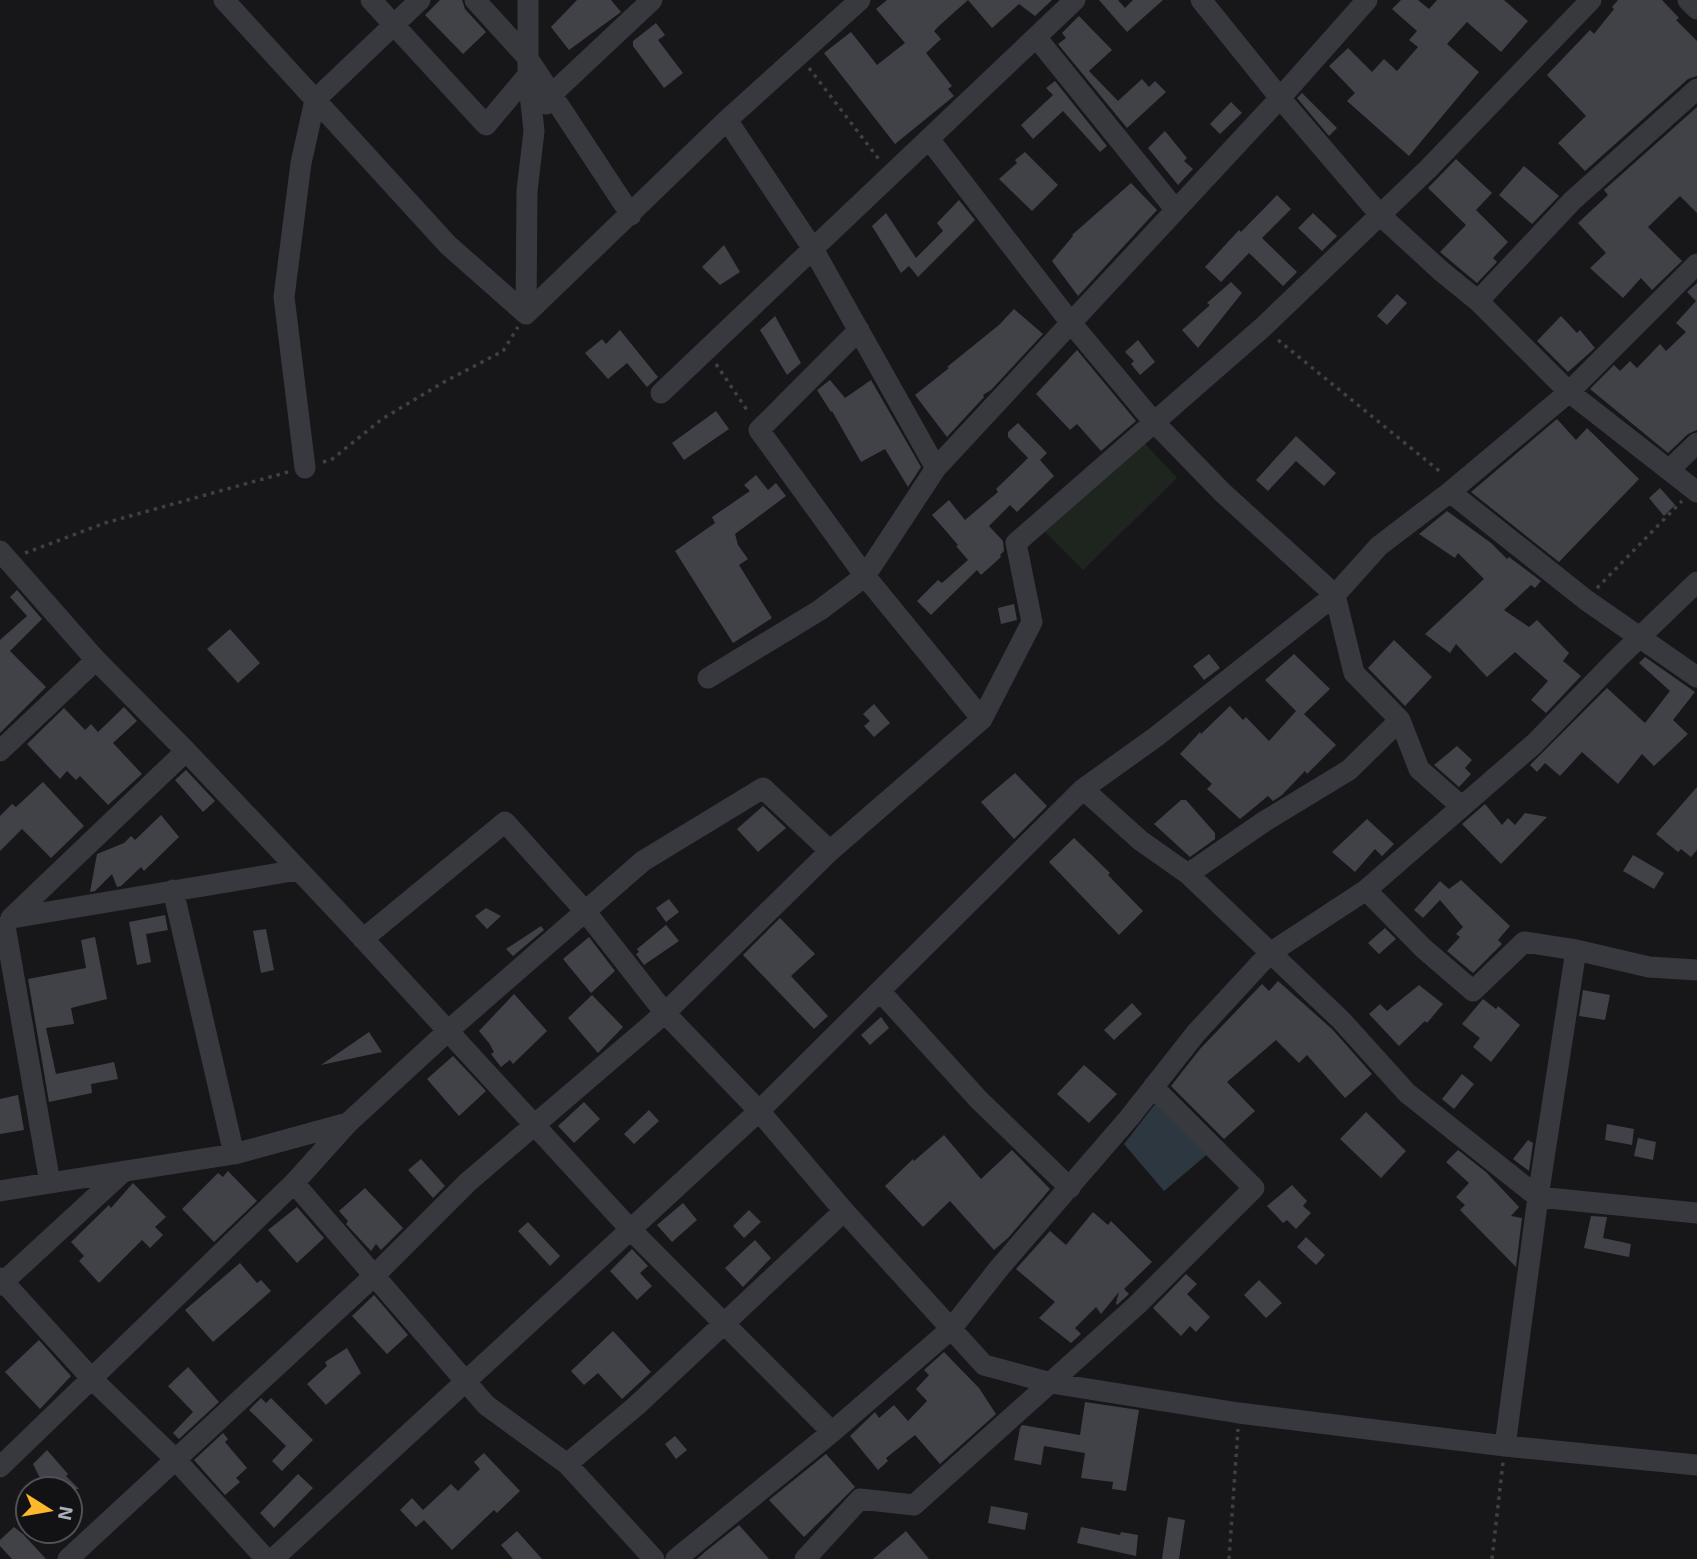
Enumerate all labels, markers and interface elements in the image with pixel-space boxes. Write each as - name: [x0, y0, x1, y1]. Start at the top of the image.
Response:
- north arrow: [14, 1475, 84, 1545]
- text: N: [54, 1504, 79, 1522]

